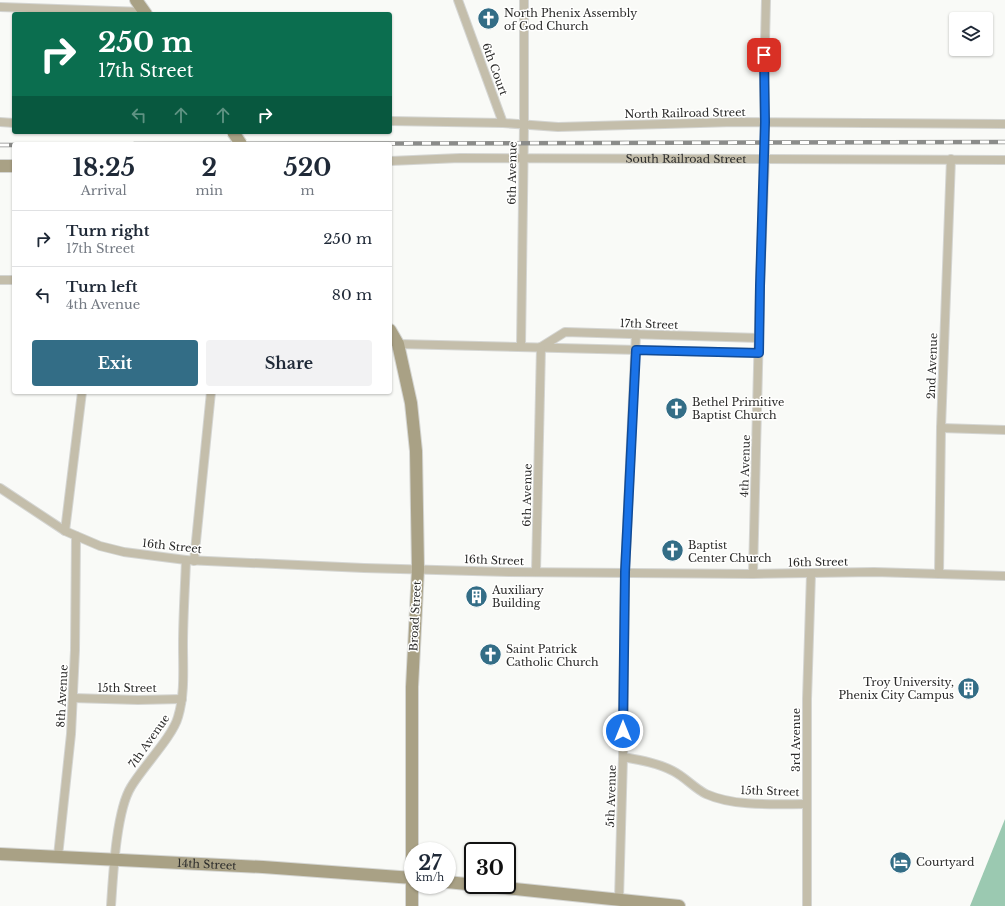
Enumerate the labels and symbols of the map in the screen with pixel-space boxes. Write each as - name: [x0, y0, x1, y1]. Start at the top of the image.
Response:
- church icon: North Phenix Assembly of God Church: [475, 6, 501, 32]
- place label: North Phenix Assembly of God Church: [504, 6, 637, 33]
- pin: [747, 38, 781, 72]
- street label: 6th Court: [479, 41, 511, 98]
- street label: North Railroad Street: [624, 105, 746, 121]
- street label: 6th Avenue: [504, 141, 520, 205]
- street label: South Railroad Street: [625, 152, 747, 166]
- street label: 17th Street: [620, 316, 679, 332]
- street label: 2nd Avenue: [924, 333, 940, 399]
- church icon: Bethel Primitive Baptist Church: [664, 395, 690, 421]
- place label: Bethel Primitive Baptist Church: [692, 395, 784, 422]
- street label: 4th Avenue: [737, 434, 753, 498]
- street label: 6th Avenue: [519, 463, 535, 527]
- street label: 16th Street: [141, 536, 203, 556]
- church icon: Baptist Center Church: [659, 538, 685, 564]
- place label: Baptist Center Church: [688, 538, 772, 565]
- street label: 16th Street: [464, 552, 525, 568]
- street label: 16th Street: [788, 554, 849, 570]
- street label: Broad Street: [406, 580, 424, 652]
- building icon: Auxiliary Building: [463, 583, 489, 609]
- place label: Auxiliary Building: [491, 583, 544, 610]
- church icon: Saint Patrick Catholic Church: [478, 642, 504, 668]
- place label: Saint Patrick Catholic Church: [506, 642, 599, 669]
- street label: 8th Avenue: [53, 664, 71, 728]
- place label: Troy University, Phenix City Campus: [838, 675, 954, 702]
- building icon: Troy University, Phenix City Campus: [956, 675, 982, 701]
- street label: 15th Street: [97, 681, 157, 695]
- street label: 3rd Avenue: [789, 708, 803, 772]
- position arrow: [602, 710, 644, 752]
- street label: 7th Avenue: [126, 712, 172, 770]
- street label: 5th Avenue: [603, 764, 619, 828]
- street label: 15th Street: [740, 783, 801, 799]
- speed limit sign: 30: [464, 842, 516, 894]
- hotel icon: Courtyard: [888, 849, 914, 875]
- place label: Courtyard: [916, 855, 975, 869]
- street label: 14th Street: [177, 856, 238, 873]

